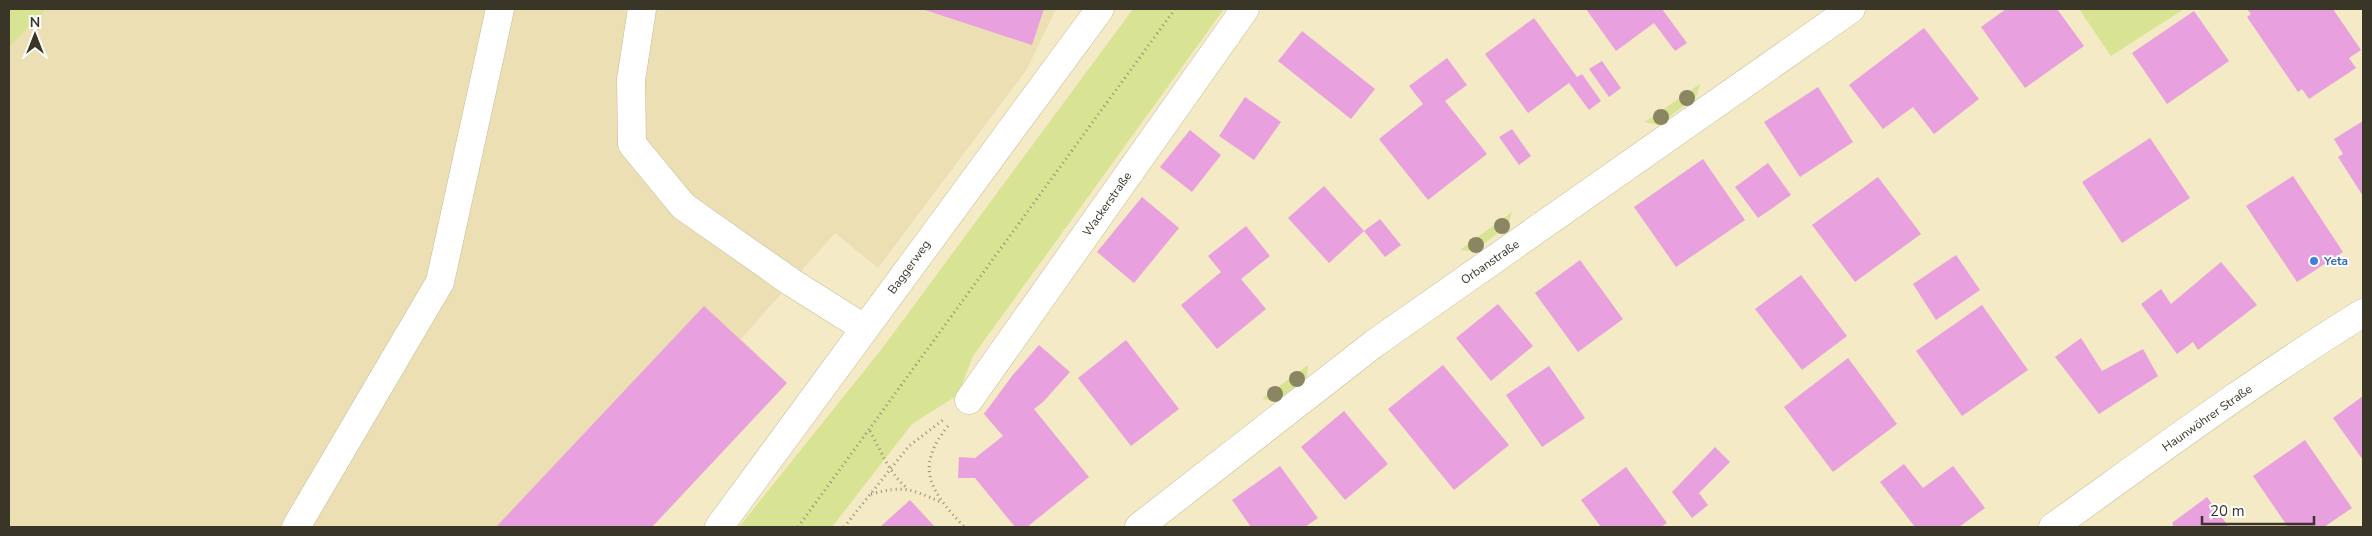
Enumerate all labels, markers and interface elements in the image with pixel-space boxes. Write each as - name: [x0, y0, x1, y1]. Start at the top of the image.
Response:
- north arrow: [10, 10, 60, 60]
- text: N: [30, 13, 40, 32]
- street label: Wackerstraße: [1079, 169, 1135, 239]
- street label: Orbanstraße: [1458, 236, 1522, 288]
- street label: Baggerweg: [884, 237, 934, 297]
- place label: Yeta: [2323, 253, 2348, 269]
- marker: Yeta: [2308, 255, 2320, 267]
- street label: Haunwöhrer Straße: [2159, 381, 2255, 455]
- scale bar: [2202, 494, 2314, 526]
- text: 20 m: [2210, 501, 2245, 521]

